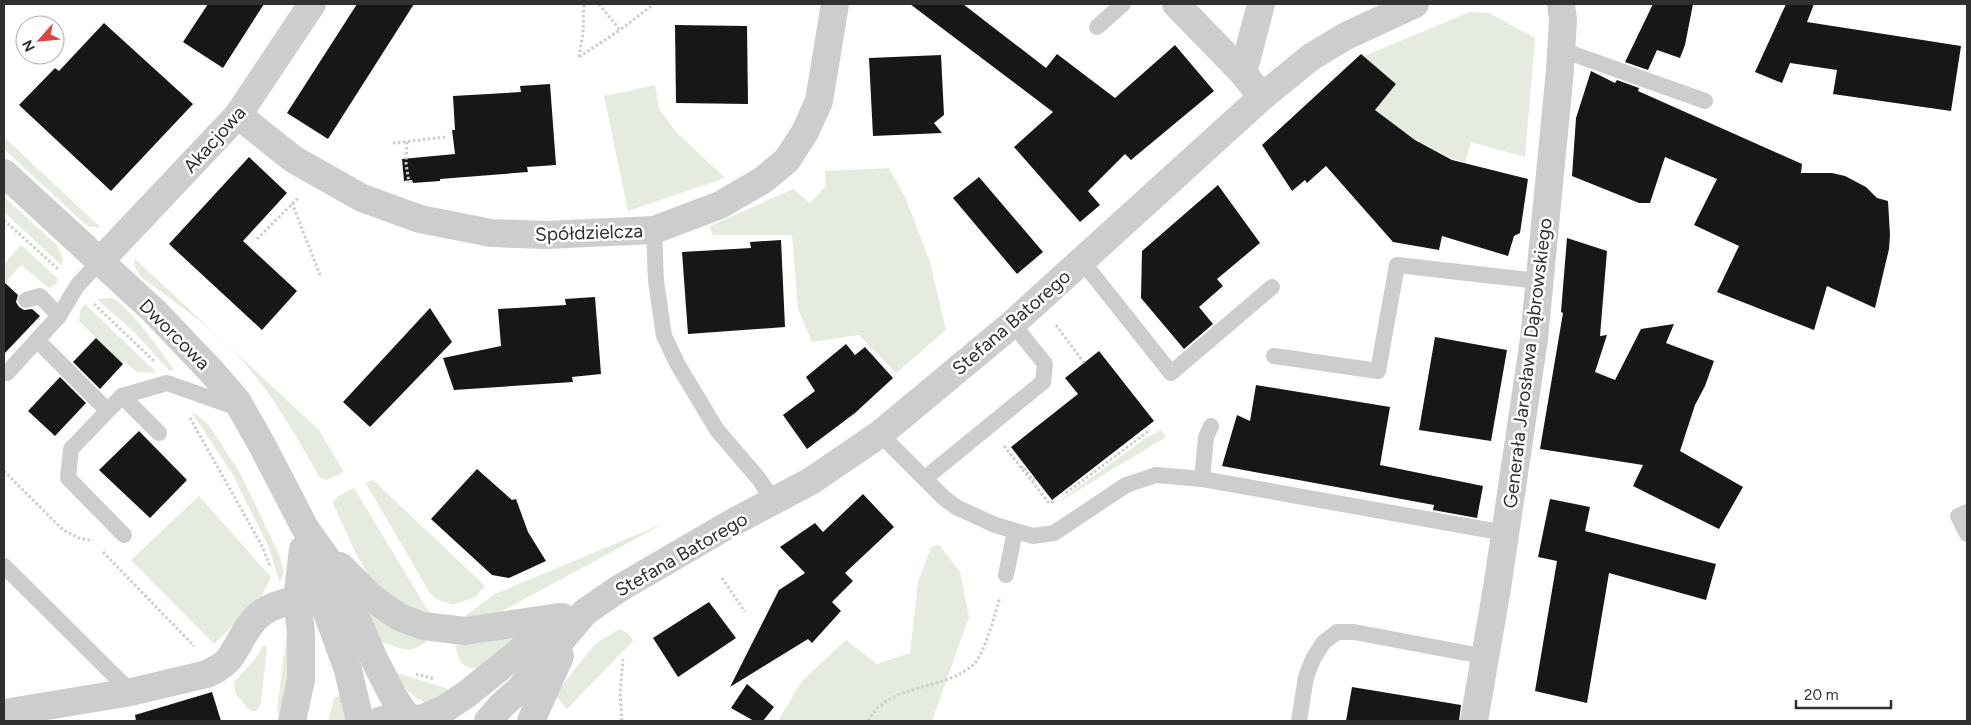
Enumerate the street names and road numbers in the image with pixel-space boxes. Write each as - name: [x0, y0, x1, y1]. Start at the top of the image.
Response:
- street label: Akacjowa: [178, 101, 250, 178]
- street label: Generała Jarosława Dąbrowskiego: [1498, 217, 1557, 510]
- street label: Spółdzielcza: [535, 219, 643, 246]
- street label: Stefana Batorego: [947, 265, 1075, 380]
- street label: Dworcowa: [134, 294, 215, 375]
- street label: Stefana Batorego: [611, 507, 752, 602]

